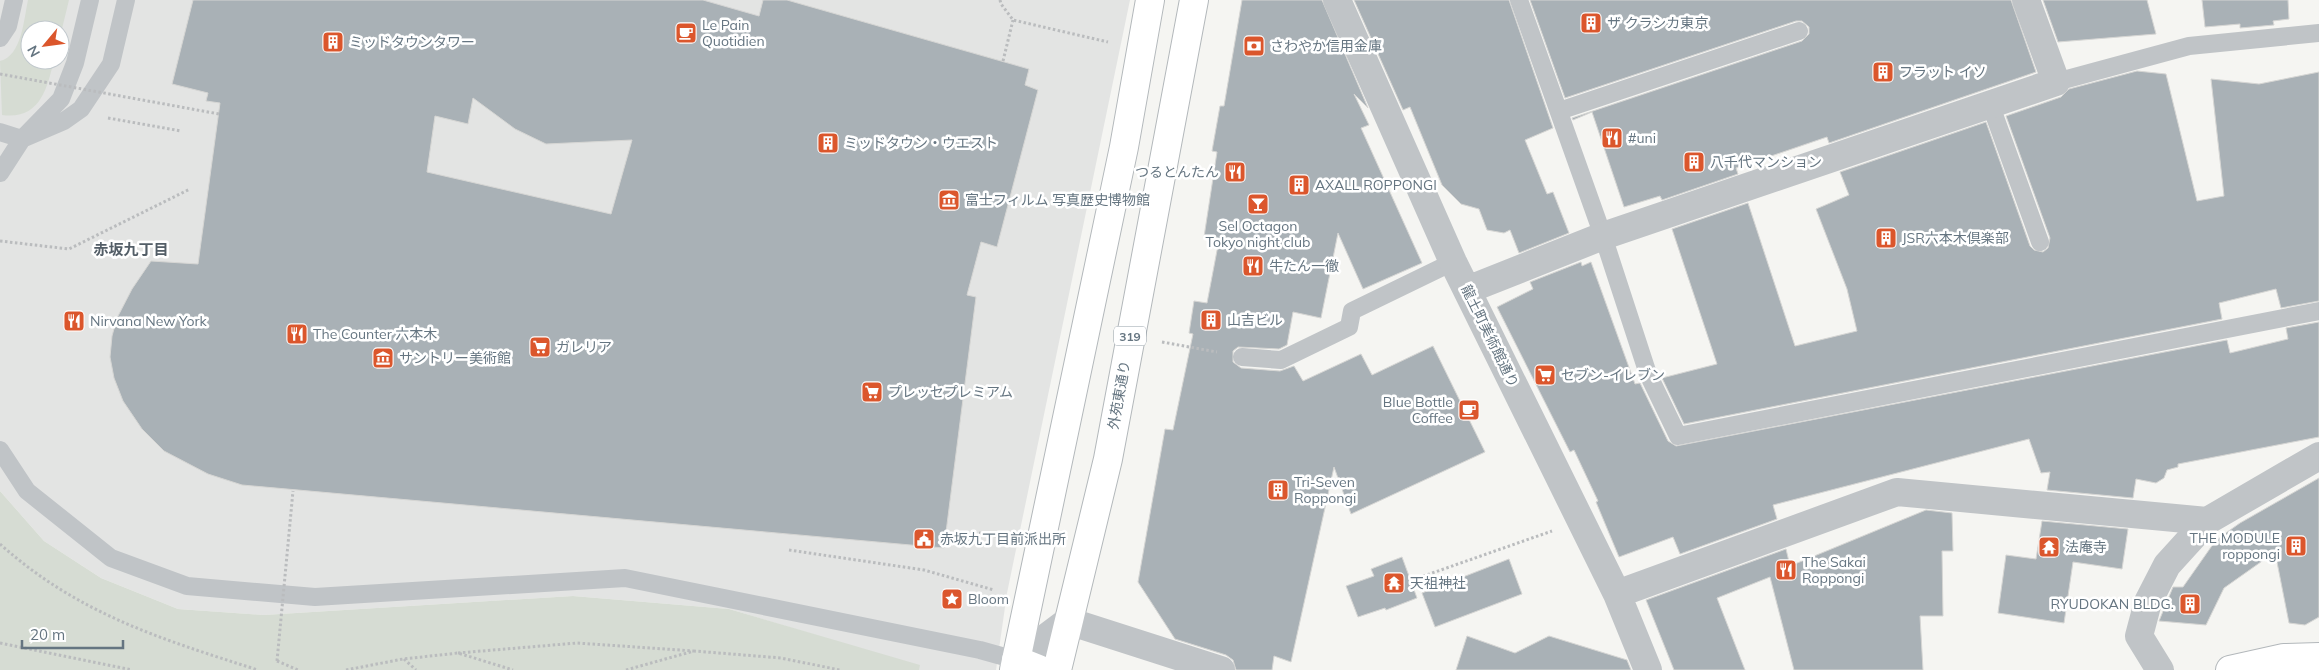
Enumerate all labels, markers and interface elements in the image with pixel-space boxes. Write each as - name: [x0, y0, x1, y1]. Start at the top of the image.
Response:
- building icon: ザ クラシカ東京: [1579, 11, 1603, 35]
- place label: ザ クラシカ東京: [1607, 14, 1708, 32]
- place label: Le Pain Quotidien: [702, 16, 765, 50]
- north arrow: [20, 20, 70, 70]
- cafe icon: Le Pain Quotidien: [674, 21, 698, 45]
- building icon: ミッドタウンタワー: [321, 30, 345, 54]
- place label: ミッドタウンタワー: [349, 33, 475, 51]
- bank icon: さわやか信用金庫: [1242, 34, 1266, 58]
- place label: さわやか信用金庫: [1270, 37, 1382, 55]
- text: N: [23, 42, 44, 60]
- building icon: フラット イソ: [1871, 60, 1895, 84]
- place label: フラット イソ: [1899, 63, 1987, 81]
- restaurant icon: #uni: [1600, 126, 1624, 150]
- place label: #uni: [1628, 129, 1656, 147]
- building icon: ミッドタウン・ウエスト: [816, 131, 840, 155]
- place label: ミッドタウン・ウエスト: [844, 134, 998, 152]
- building icon: 八千代マンション: [1682, 150, 1706, 174]
- place label: 八千代マンション: [1710, 153, 1822, 171]
- restaurant icon: つるとんたん: [1223, 160, 1247, 184]
- place label: つるとんたん: [1135, 163, 1219, 181]
- building icon: AXALL ROPPONGI: [1287, 173, 1311, 197]
- place label: AXALL ROPPONGI: [1315, 176, 1437, 194]
- museum icon: 富士フィルム 写真歴史博物館: [937, 188, 961, 212]
- place label: 富士フィルム 写真歴史博物館: [965, 191, 1150, 209]
- bar icon: Sel Octagon Tokyo night club: [1246, 192, 1270, 216]
- place label: Sel Octagon Tokyo night club: [1206, 217, 1310, 251]
- building icon: JSR六本木倶楽部: [1874, 226, 1898, 250]
- place label: JSR六本木倶楽部: [1902, 229, 2009, 247]
- district label: 赤坂九丁目: [93, 240, 169, 259]
- restaurant icon: 牛たん一徹: [1241, 254, 1265, 278]
- place label: 牛たん一徹: [1269, 257, 1339, 275]
- street label: 龍土町美術館通り: [1457, 282, 1523, 390]
- building icon: 山吉ビル: [1199, 308, 1223, 332]
- restaurant icon: Nirvana New York: [62, 309, 86, 333]
- place label: 山吉ビル: [1227, 311, 1283, 329]
- place label: Nirvana New York: [90, 312, 208, 330]
- restaurant icon: The Counter 六本木: [285, 322, 309, 346]
- place label: The Counter 六本木: [313, 325, 437, 343]
- road number: 319: [1114, 326, 1146, 346]
- supermarket icon: ガレリア: [528, 335, 552, 359]
- place label: ガレリア: [556, 338, 612, 356]
- museum icon: サントリー美術館: [371, 346, 395, 370]
- place label: サントリー美術館: [399, 349, 511, 367]
- street label: 外苑東通り: [1104, 359, 1134, 431]
- supermarket icon: セブン-イレブン: [1533, 363, 1557, 387]
- place label: セブン-イレブン: [1561, 366, 1665, 384]
- supermarket icon: プレッセプレミアム: [860, 380, 884, 404]
- place label: プレッセプレミアム: [888, 383, 1013, 401]
- place label: Blue Bottle Coffee: [1383, 393, 1453, 427]
- cafe icon: Blue Bottle Coffee: [1457, 398, 1481, 422]
- place label: Tri-Seven Roppongi: [1294, 473, 1356, 507]
- building icon: Tri-Seven Roppongi: [1266, 478, 1290, 502]
- public building icon: 赤坂九丁目前派出所: [912, 527, 936, 551]
- place label: THE MODULE roppongi: [2190, 529, 2280, 563]
- place label: 赤坂九丁目前派出所: [940, 530, 1066, 548]
- building icon: THE MODULE roppongi: [2284, 534, 2308, 558]
- temple icon: 法庵寺: [2037, 535, 2061, 559]
- place label: 法庵寺: [2065, 538, 2107, 556]
- place label: The Sakai Roppongi: [1802, 553, 1866, 587]
- restaurant icon: The Sakai Roppongi: [1774, 558, 1798, 582]
- temple icon: 天祖神社: [1382, 571, 1406, 595]
- place label: 天祖神社: [1410, 574, 1466, 592]
- place icon: Bloom: [940, 587, 964, 611]
- place label: Bloom: [968, 590, 1009, 608]
- building icon: RYUDOKAN BLDG.: [2178, 592, 2202, 616]
- place label: RYUDOKAN BLDG.: [2050, 595, 2174, 613]
- scale bar: [22, 618, 124, 650]
- text: 20 m: [30, 625, 65, 644]

